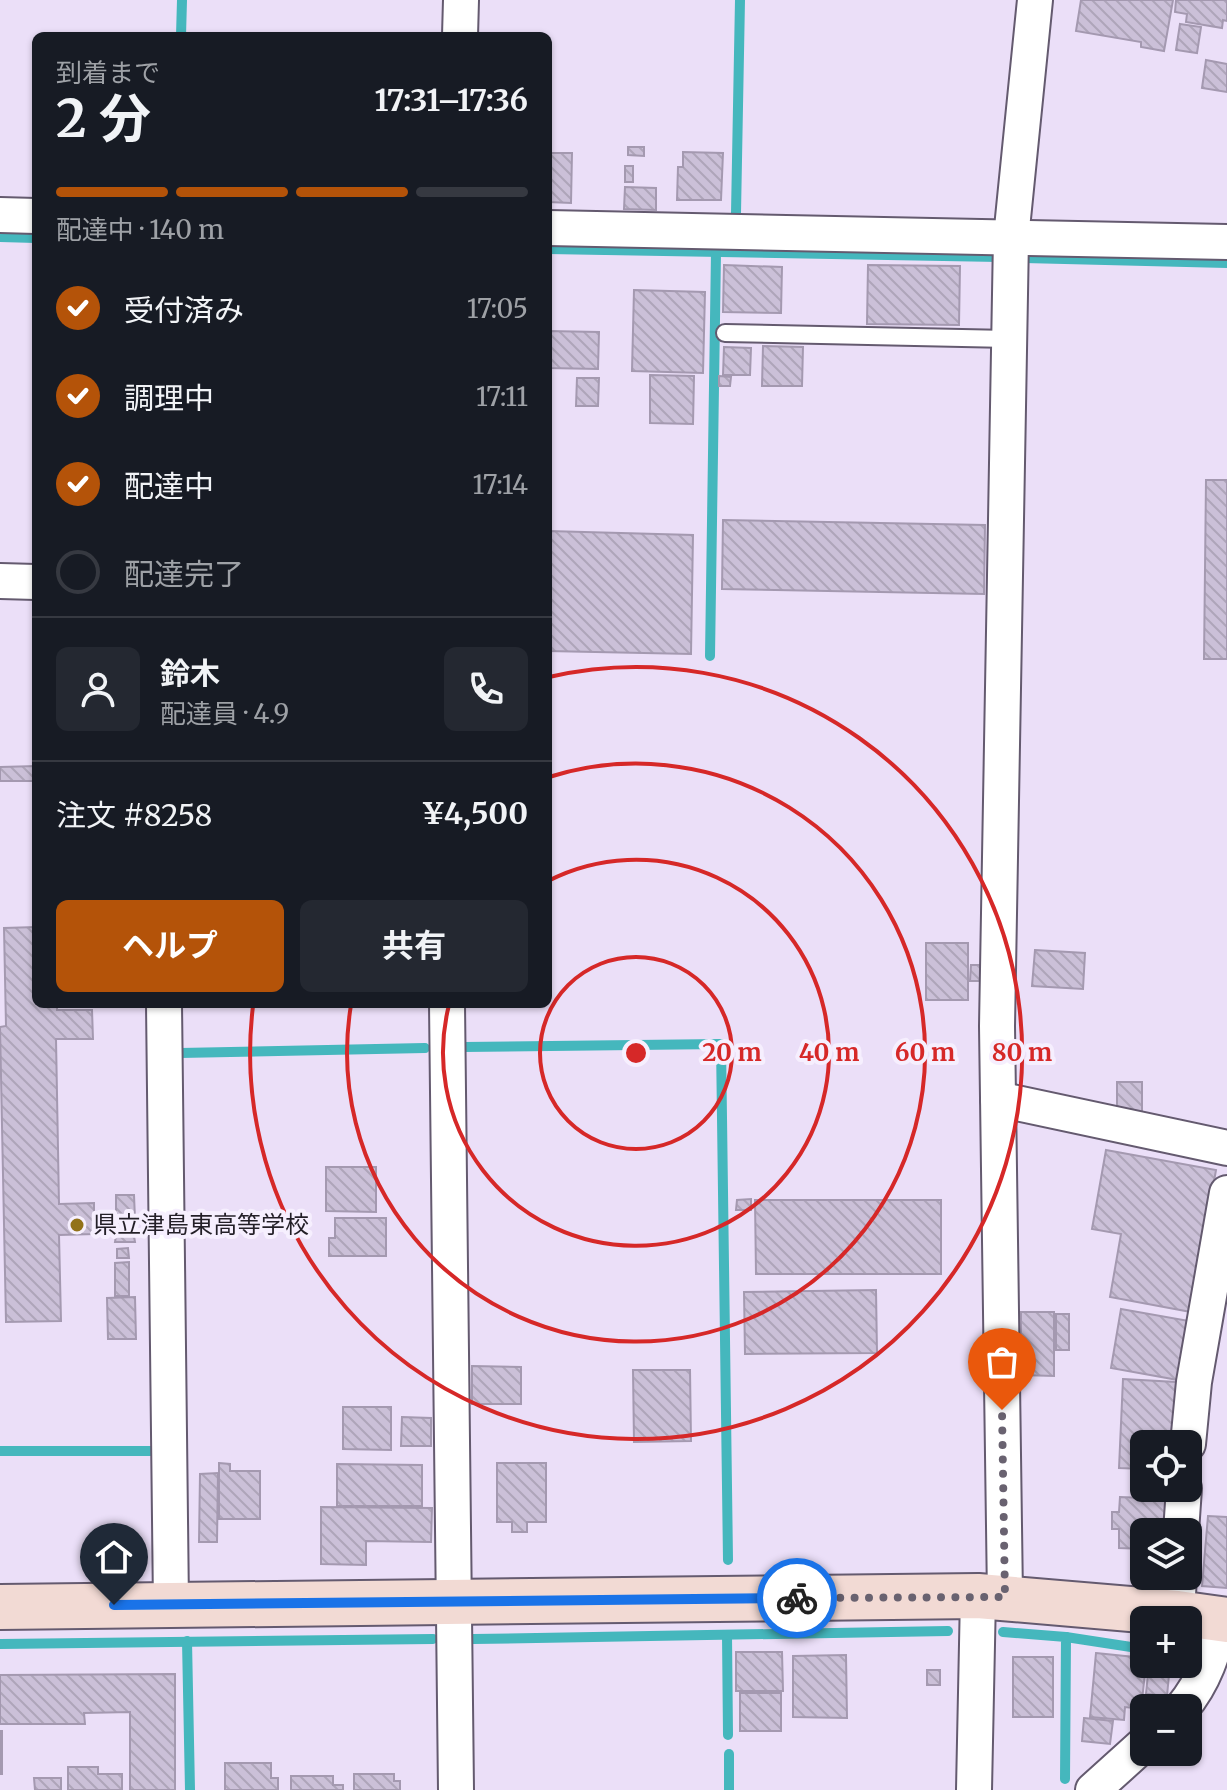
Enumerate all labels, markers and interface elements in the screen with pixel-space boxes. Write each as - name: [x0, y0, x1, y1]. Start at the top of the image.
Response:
- text: 到着まで: [56, 56, 160, 89]
- text: 17:31–17:36: [374, 81, 528, 119]
- text: 2 分: [56, 86, 151, 151]
- text: 配達中 · 140 m: [56, 213, 224, 246]
- icon: check: [56, 286, 100, 330]
- text: 受付済み: [124, 291, 244, 329]
- text: 17:05: [467, 292, 528, 325]
- icon: check: [56, 374, 100, 418]
- text: 調理中: [124, 379, 214, 417]
- text: 17:11: [476, 380, 528, 413]
- icon: check: [56, 462, 100, 506]
- text: 配達中: [124, 467, 214, 505]
- text: 17:14: [472, 468, 528, 501]
- text: 配達完了: [124, 555, 244, 593]
- button: person: [56, 647, 140, 731]
- button: phone: [444, 647, 528, 731]
- text: 鈴木: [160, 654, 220, 692]
- text: 配達員 · 4.9: [160, 697, 289, 730]
- text: ¥4,500: [421, 794, 528, 832]
- text: 注文 #8258: [56, 796, 212, 834]
- button: ヘルプ: [56, 900, 284, 992]
- button: 共有: [300, 900, 528, 992]
- text: 20 m: [702, 1037, 762, 1068]
- text: 40 m: [799, 1037, 859, 1068]
- text: 60 m: [895, 1037, 955, 1068]
- text: 80 m: [992, 1037, 1052, 1068]
- centre of rings: [622, 1039, 650, 1067]
- place label: 県立津島東高等学校: [93, 1209, 309, 1240]
- marker: 県立津島東高等学校: [68, 1216, 86, 1234]
- pin: [968, 1328, 1036, 1410]
- icon: bag: [980, 1340, 1024, 1384]
- map controls: [1130, 1430, 1202, 1766]
- button: locate: [1130, 1430, 1202, 1502]
- button: layers: [1130, 1518, 1202, 1590]
- pin: [80, 1523, 148, 1605]
- icon: home: [92, 1535, 136, 1579]
- courier: [757, 1558, 837, 1638]
- icon: bike: [775, 1576, 819, 1620]
- button: +: [1130, 1606, 1202, 1678]
- button: −: [1130, 1694, 1202, 1766]

